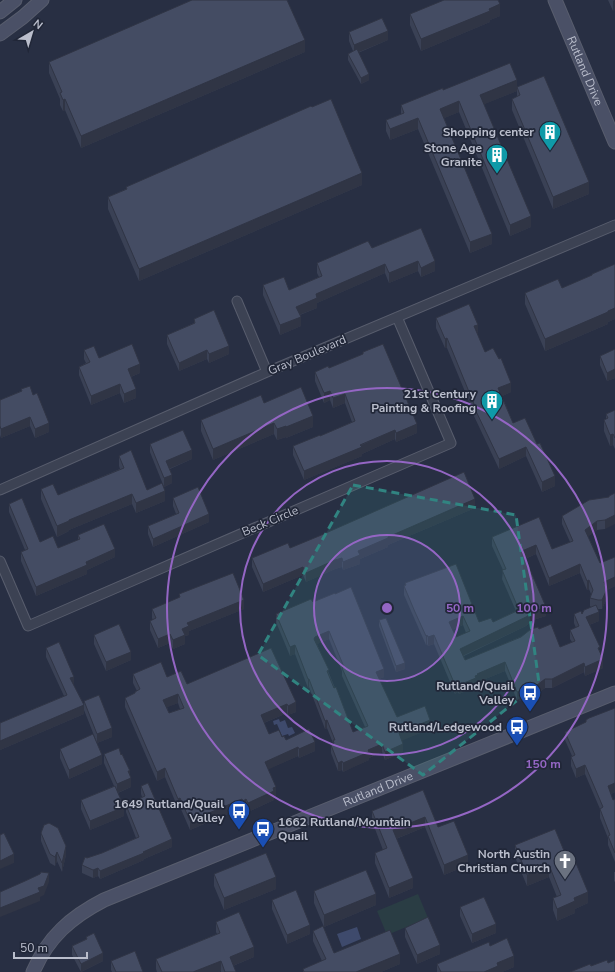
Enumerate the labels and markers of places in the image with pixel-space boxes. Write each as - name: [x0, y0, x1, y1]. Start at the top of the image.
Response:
- building icon: Shopping center: [537, 119, 563, 152]
- place label: Shopping center: [443, 124, 534, 140]
- place label: Stone Age Granite: [424, 140, 482, 170]
- building icon: Stone Age Granite: [484, 142, 510, 175]
- place label: 21st Century Painting & Roofing: [371, 386, 477, 416]
- building icon: 21st Century Painting & Roofing: [479, 388, 505, 421]
- centre of rings: [380, 601, 394, 615]
- place label: Rutland/Quail Valley: [436, 678, 515, 708]
- bus stop icon: Rutland/Quail Valley: [517, 680, 543, 713]
- bus stop icon: Rutland/Ledgewood: [504, 714, 530, 747]
- place label: Rutland/Ledgewood: [389, 719, 502, 735]
- place label: 1649 Rutland/Quail Valley: [114, 796, 225, 826]
- bus stop icon: 1649 Rutland/Quail Valley: [226, 798, 252, 831]
- place label: 1662 Rutland/Mountain Quail: [278, 814, 411, 844]
- bus stop icon: 1662 Rutland/Mountain Quail: [250, 816, 276, 849]
- place label: North Austin Christian Church: [457, 846, 550, 876]
- church icon: North Austin Christian Church: [552, 848, 578, 881]

